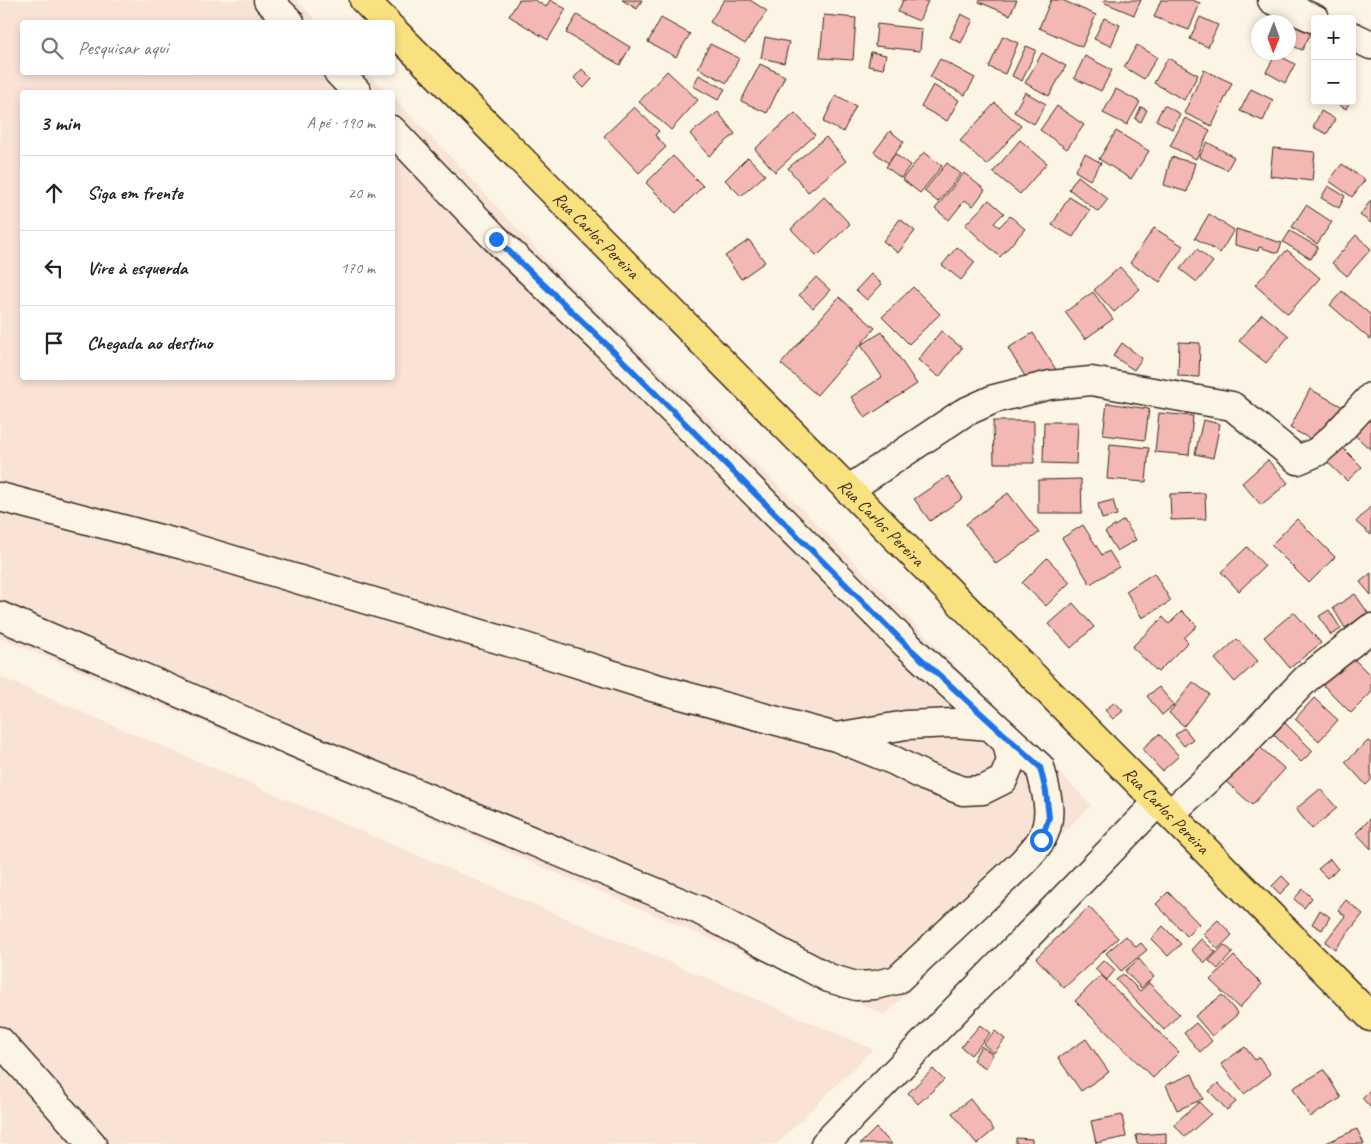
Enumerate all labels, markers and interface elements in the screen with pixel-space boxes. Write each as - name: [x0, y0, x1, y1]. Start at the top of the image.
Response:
- north arrow: [1251, 15, 1296, 60]
- map controls: [1311, 15, 1356, 105]
- button: +: [1311, 15, 1356, 60]
- search box: [20, 20, 395, 75]
- icon: search: [38, 34, 66, 62]
- text: Pesquisar aqui: [78, 36, 168, 60]
- button: −: [1311, 60, 1356, 105]
- text: 3 min: [40, 110, 80, 136]
- text: A pé · 190 m: [307, 113, 375, 133]
- icon: ahead: [40, 179, 68, 207]
- text: Siga em frente: [87, 181, 183, 205]
- text: 20 m: [348, 183, 375, 203]
- street label: Rua Carlos Pereira: [548, 187, 645, 284]
- route end: [485, 228, 508, 251]
- icon: left: [40, 254, 68, 282]
- text: Vire à esquerda: [87, 256, 187, 280]
- text: 170 m: [341, 258, 375, 278]
- icon: arrive: [40, 329, 68, 357]
- text: Chegada ao destino: [87, 331, 213, 355]
- street label: Rua Carlos Pereira: [833, 475, 930, 572]
- street label: Rua Carlos Pereira: [1118, 762, 1215, 860]
- route start: [1030, 829, 1053, 852]

